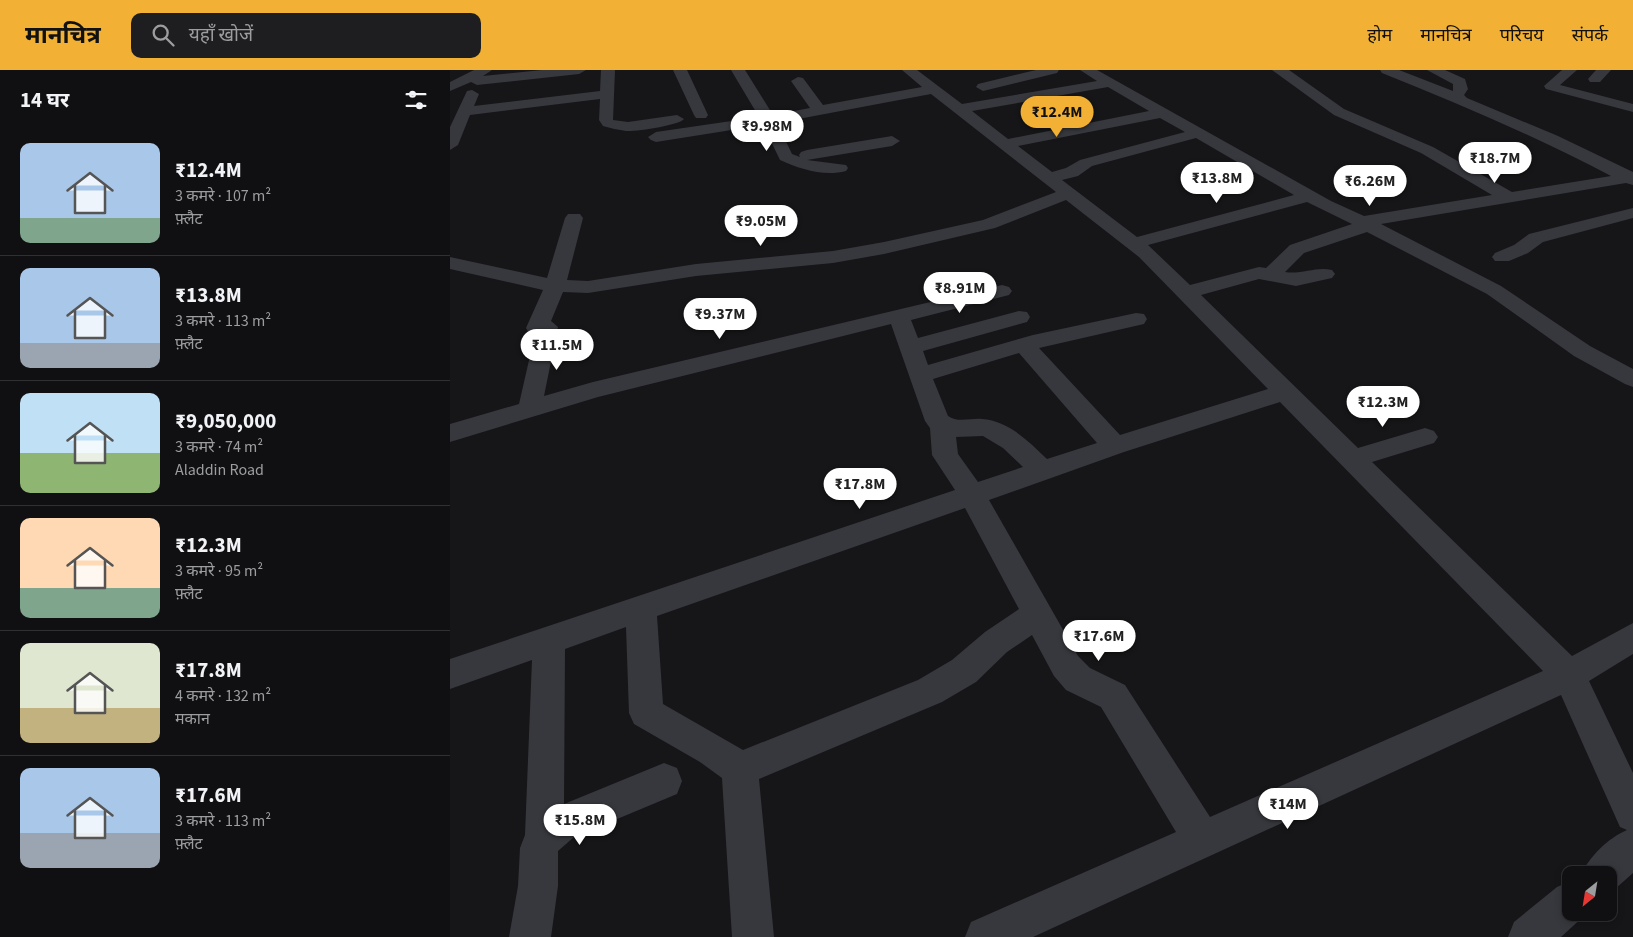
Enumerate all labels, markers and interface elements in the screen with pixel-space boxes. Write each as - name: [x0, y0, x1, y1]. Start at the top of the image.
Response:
- search box: [131, 13, 481, 58]
- text: मानचित्र: [25, 18, 101, 53]
- icon: search: [149, 21, 177, 49]
- text: यहाँ खोजें: [189, 22, 253, 49]
- text: होम: [1367, 23, 1392, 48]
- text: मानचित्र: [1420, 23, 1472, 48]
- text: परिचय: [1500, 23, 1544, 48]
- text: संपर्क: [1572, 23, 1608, 48]
- text: 14 घर: [20, 85, 69, 115]
- icon: filters: [402, 86, 430, 114]
- pin: ₹12.4M: [1016, 96, 1098, 138]
- text: ₹12.4M: [1032, 101, 1082, 123]
- pin: ₹9.98M: [726, 109, 808, 152]
- text: ₹9.98M: [742, 115, 792, 137]
- pin: ₹18.7M: [1454, 142, 1536, 184]
- text: ₹18.7M: [1470, 147, 1520, 169]
- text: ₹12.4M: [175, 155, 242, 185]
- pin: ₹13.8M: [1176, 162, 1258, 204]
- icon: home: [60, 163, 120, 223]
- pin: ₹6.26M: [1329, 164, 1411, 207]
- text: ₹13.8M: [1192, 167, 1242, 189]
- text: ₹6.26M: [1345, 170, 1395, 192]
- text: 3 कमरे · 107 m²: [175, 185, 271, 207]
- pin: ₹9.05M: [720, 204, 802, 247]
- text: फ़्लैट: [175, 208, 203, 230]
- text: ₹9.05M: [736, 210, 786, 232]
- pin: ₹8.91M: [919, 272, 1001, 314]
- text: ₹8.91M: [935, 277, 985, 299]
- text: ₹13.8M: [175, 280, 242, 310]
- icon: home: [60, 288, 120, 348]
- pin: ₹9.37M: [679, 298, 761, 340]
- text: ₹9.37M: [695, 303, 745, 325]
- text: 3 कमरे · 113 m²: [175, 310, 271, 332]
- pin: ₹11.5M: [516, 328, 598, 371]
- text: फ़्लैट: [175, 333, 203, 355]
- text: ₹11.5M: [532, 334, 582, 356]
- pin: ₹12.3M: [1342, 386, 1424, 428]
- text: ₹12.3M: [1358, 391, 1408, 413]
- text: ₹9,050,000: [175, 406, 276, 436]
- icon: home: [60, 413, 120, 473]
- text: 3 कमरे · 74 m²: [175, 436, 263, 458]
- text: Aladdin Road: [175, 459, 264, 481]
- pin: ₹17.8M: [819, 468, 901, 510]
- text: ₹17.8M: [835, 473, 885, 495]
- text: ₹12.3M: [175, 530, 242, 560]
- icon: home: [60, 538, 120, 598]
- text: 3 कमरे · 95 m²: [175, 560, 263, 582]
- text: फ़्लैट: [175, 583, 203, 605]
- pin: ₹17.6M: [1058, 620, 1140, 662]
- text: ₹17.6M: [1074, 625, 1124, 647]
- text: ₹17.8M: [175, 655, 242, 685]
- icon: home: [60, 663, 120, 723]
- text: 4 कमरे · 132 m²: [175, 685, 271, 707]
- text: मकान: [175, 708, 210, 730]
- text: ₹17.6M: [175, 780, 242, 810]
- icon: home: [60, 788, 120, 848]
- pin: ₹14M: [1258, 788, 1318, 830]
- text: ₹14M: [1269, 793, 1307, 815]
- pin: ₹15.8M: [539, 804, 621, 846]
- text: ₹15.8M: [555, 809, 605, 831]
- text: 3 कमरे · 113 m²: [175, 810, 271, 832]
- text: फ़्लैट: [175, 833, 203, 855]
- north arrow: [1562, 866, 1618, 921]
- map controls: [1562, 866, 1617, 921]

